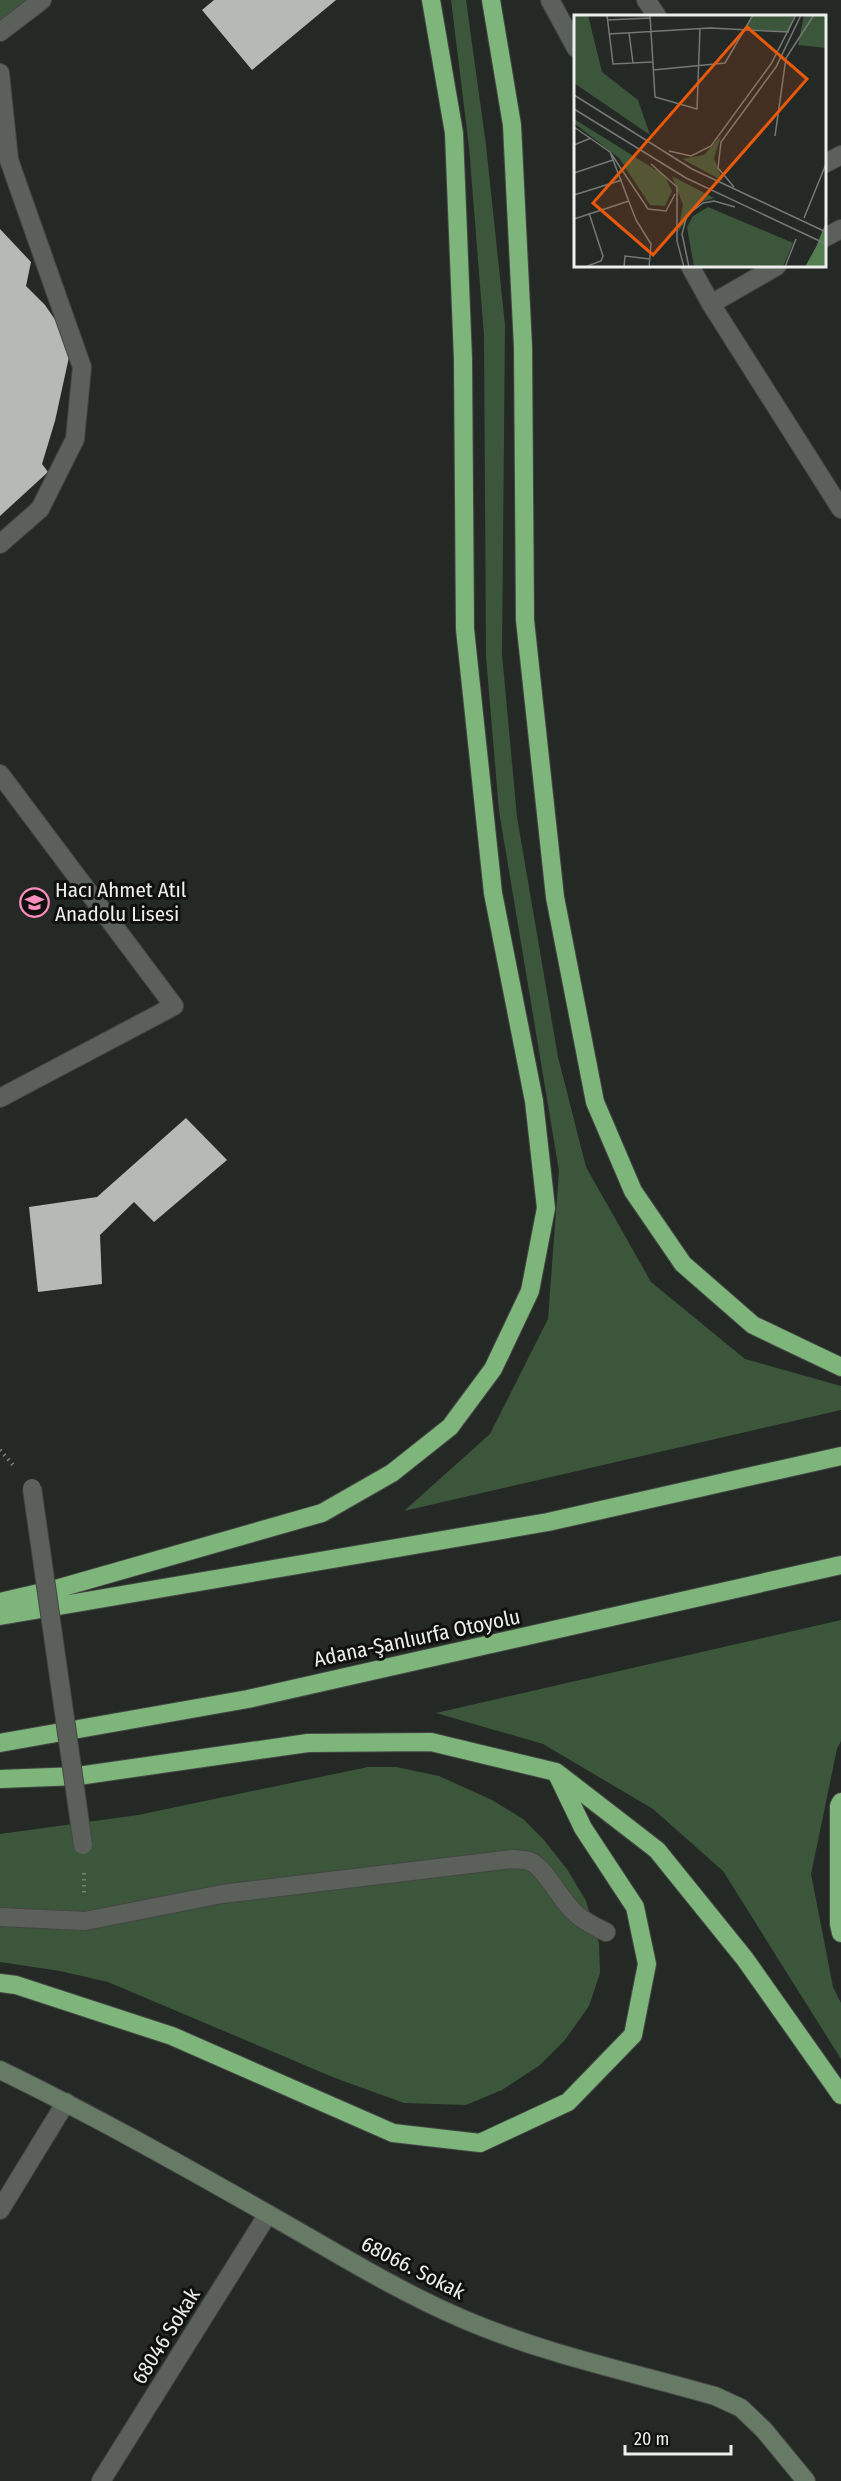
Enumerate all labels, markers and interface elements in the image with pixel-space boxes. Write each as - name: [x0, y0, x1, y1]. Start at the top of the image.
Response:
- inset map: [574, 15, 826, 267]
- place label: Hacı Ahmet Atıl Anadolu Lisesi: [55, 877, 187, 927]
- school or university icon: Hacı Ahmet Atıl Anadolu Lisesi: [18, 886, 50, 918]
- street label: Adana-Şanlıurfa Otoyolu: [311, 1603, 523, 1673]
- street label: 68066. Sokak: [357, 2231, 469, 2305]
- street label: 68046 Sokak: [126, 2283, 206, 2389]
- scale bar: [625, 2418, 732, 2456]
- text: 20 m: [634, 2428, 669, 2450]

